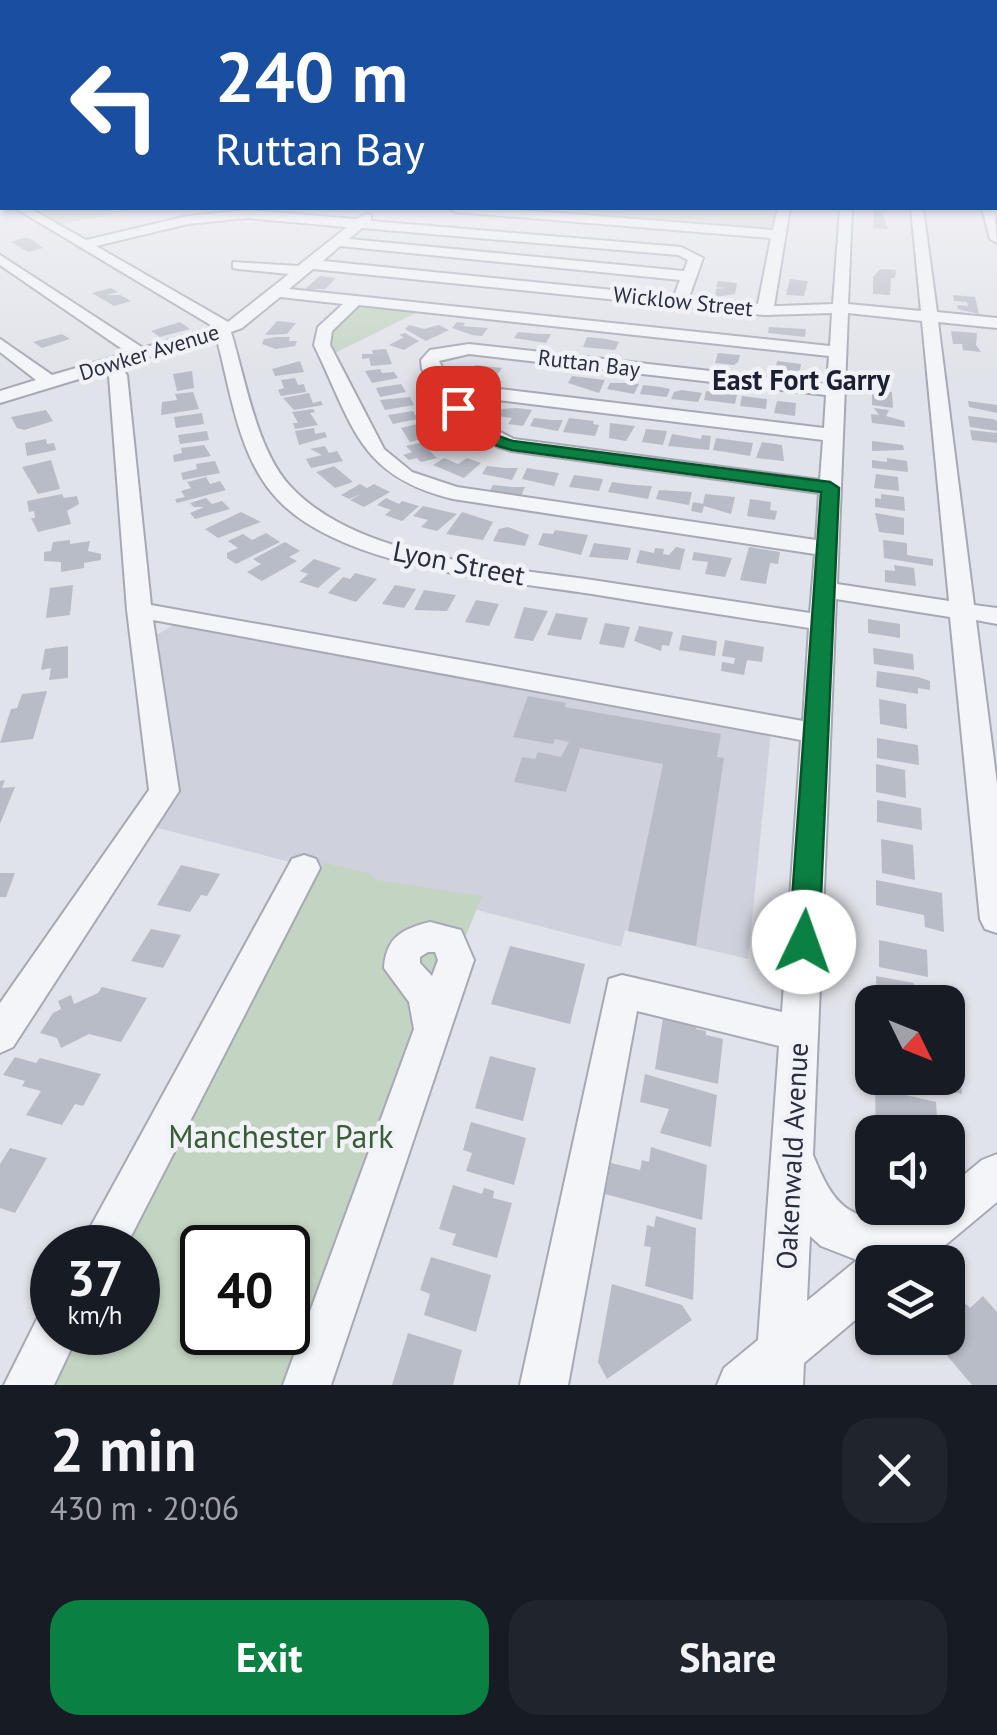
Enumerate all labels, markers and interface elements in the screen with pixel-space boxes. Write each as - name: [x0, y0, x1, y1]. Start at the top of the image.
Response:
- text: 240 m: [215, 31, 408, 121]
- icon: left: [50, 40, 180, 170]
- text: Ruttan Bay: [215, 119, 425, 177]
- street label: Wicklow Street: [612, 280, 755, 322]
- street label: Dowker Avenue: [76, 317, 222, 387]
- street label: Ruttan Bay: [536, 343, 642, 383]
- district label: East Fort Garry: [712, 361, 890, 398]
- pin: [416, 366, 501, 451]
- icon: arrive: [431, 381, 486, 436]
- street label: Lyon Street: [390, 532, 529, 594]
- position arrow: [752, 890, 856, 994]
- north arrow: [855, 985, 965, 1095]
- map controls: [855, 985, 965, 1355]
- street label: Oakenwald Avenue: [767, 1041, 816, 1270]
- park label: Manchester Park: [168, 1115, 394, 1157]
- button: sound: [855, 1115, 965, 1225]
- speed limit sign: 40: [180, 1225, 310, 1355]
- text: 37: [67, 1245, 123, 1310]
- button: layers: [855, 1245, 965, 1355]
- text: km/h: [68, 1299, 122, 1331]
- text: 2 min: [50, 1410, 196, 1488]
- button: close: [842, 1418, 947, 1523]
- text: 430 m · 20:06: [50, 1487, 239, 1529]
- button: Exit: [50, 1600, 489, 1715]
- button: Share: [509, 1600, 947, 1715]

